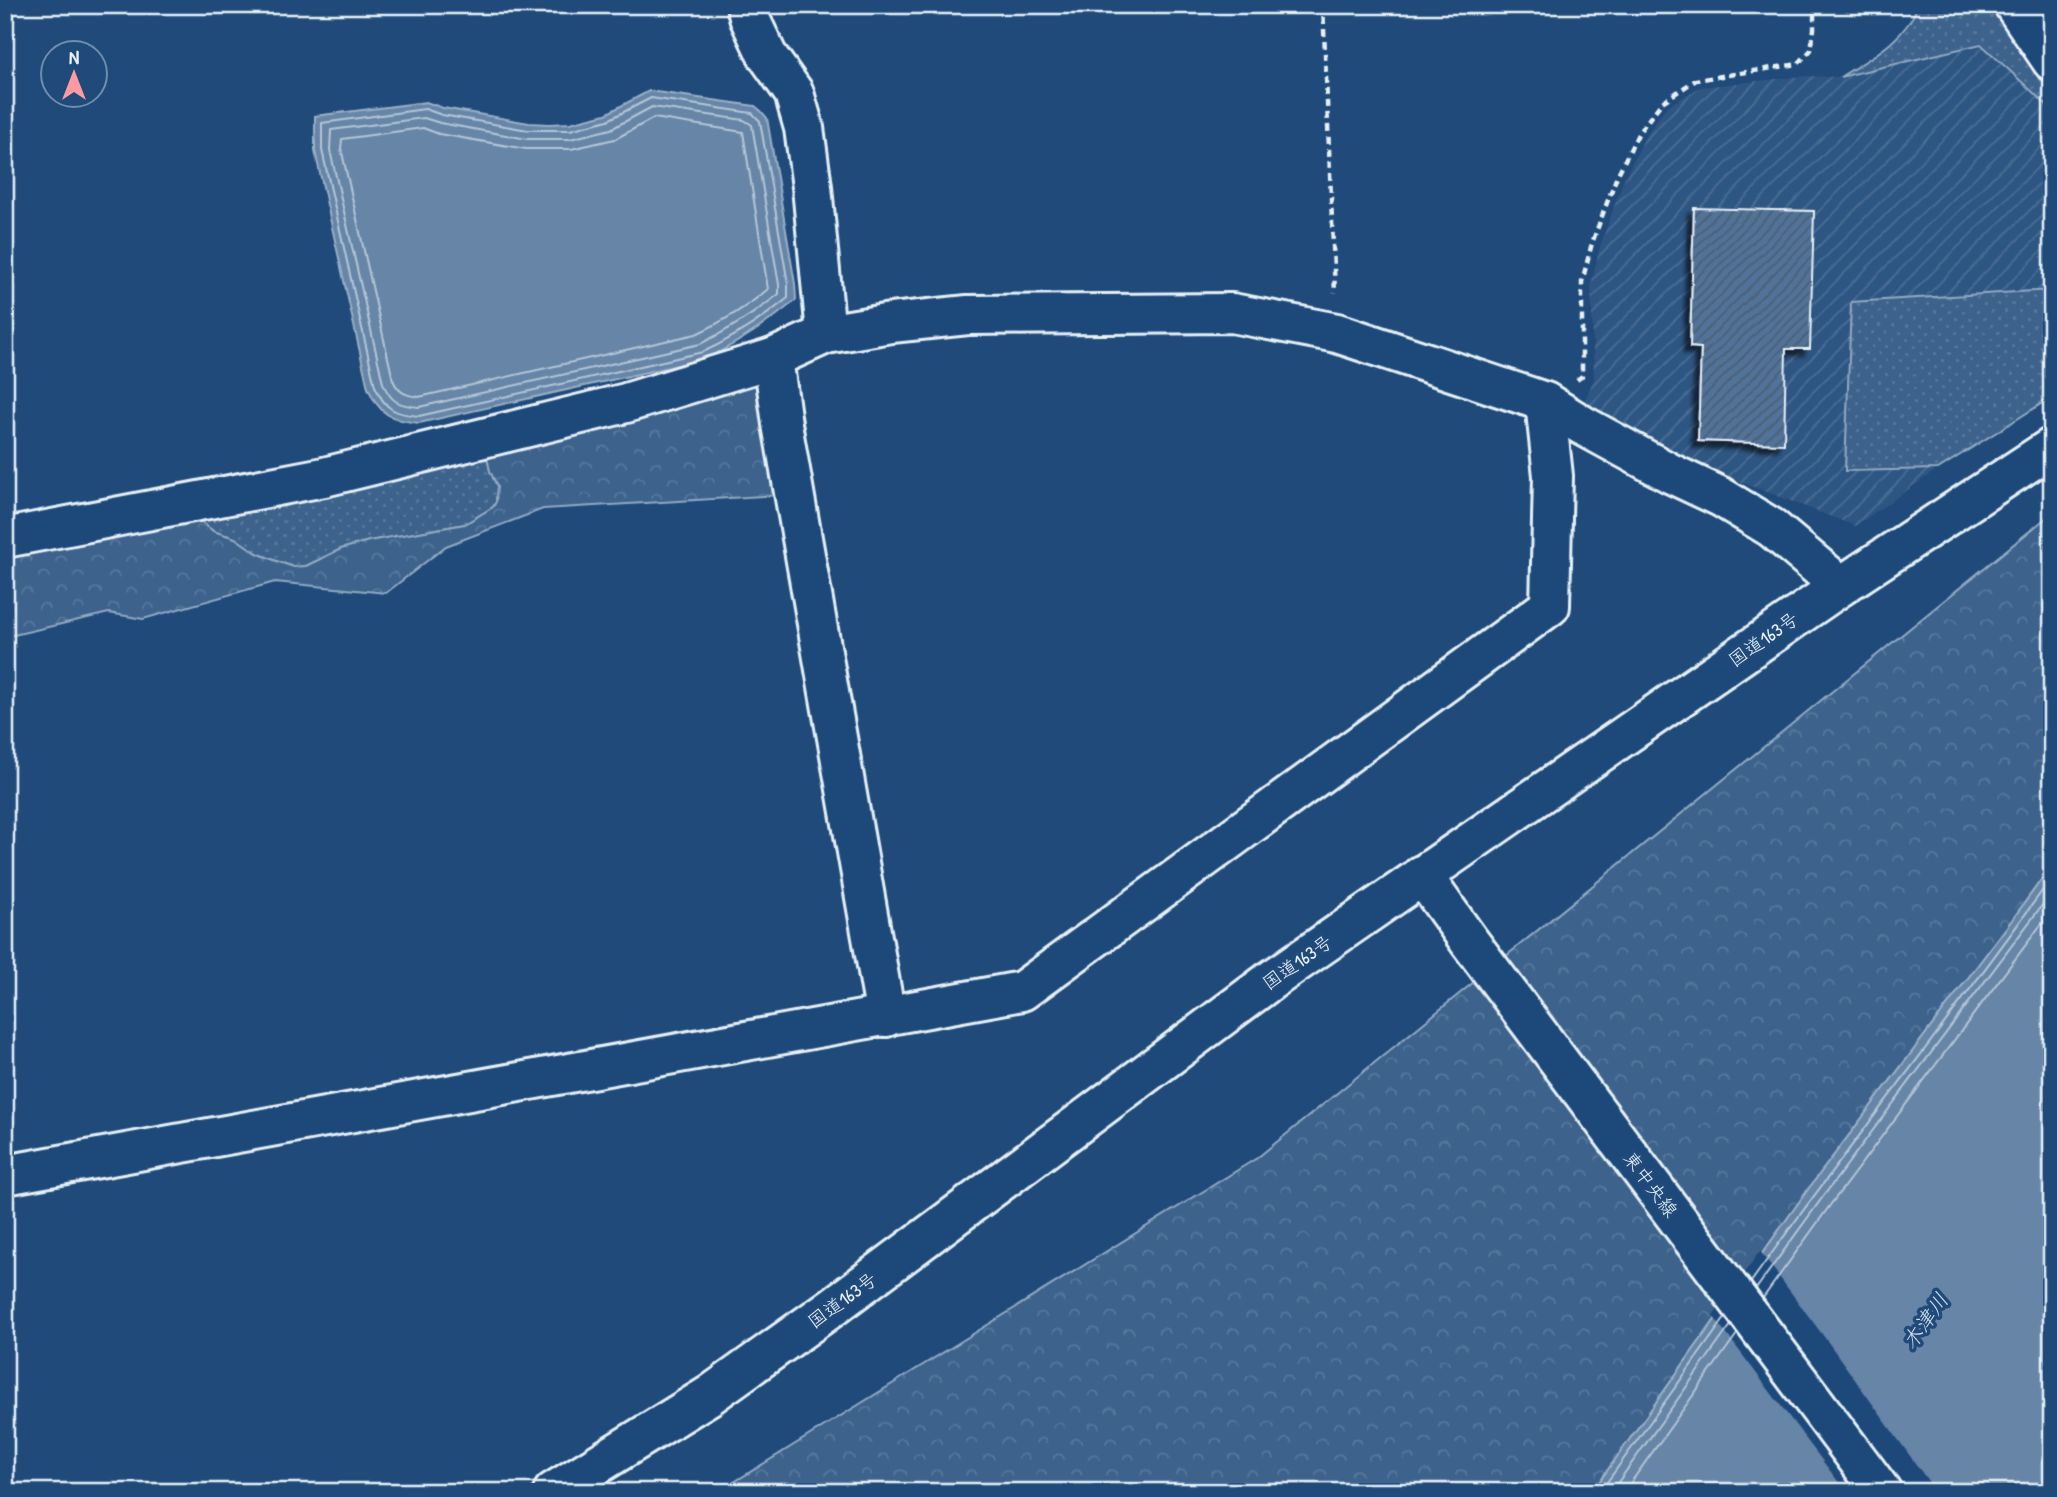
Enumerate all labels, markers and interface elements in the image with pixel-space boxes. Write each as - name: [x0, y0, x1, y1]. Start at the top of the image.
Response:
- north arrow: [38, 38, 108, 108]
- text: N: [69, 44, 79, 70]
- street label: 国道163号: [1723, 605, 1803, 673]
- street label: 国道163号: [1257, 928, 1337, 996]
- street label: 東中央線: [1618, 1146, 1684, 1222]
- street label: 国道163号: [802, 1266, 882, 1334]
- water label: 木津川: [1895, 1287, 1955, 1355]

